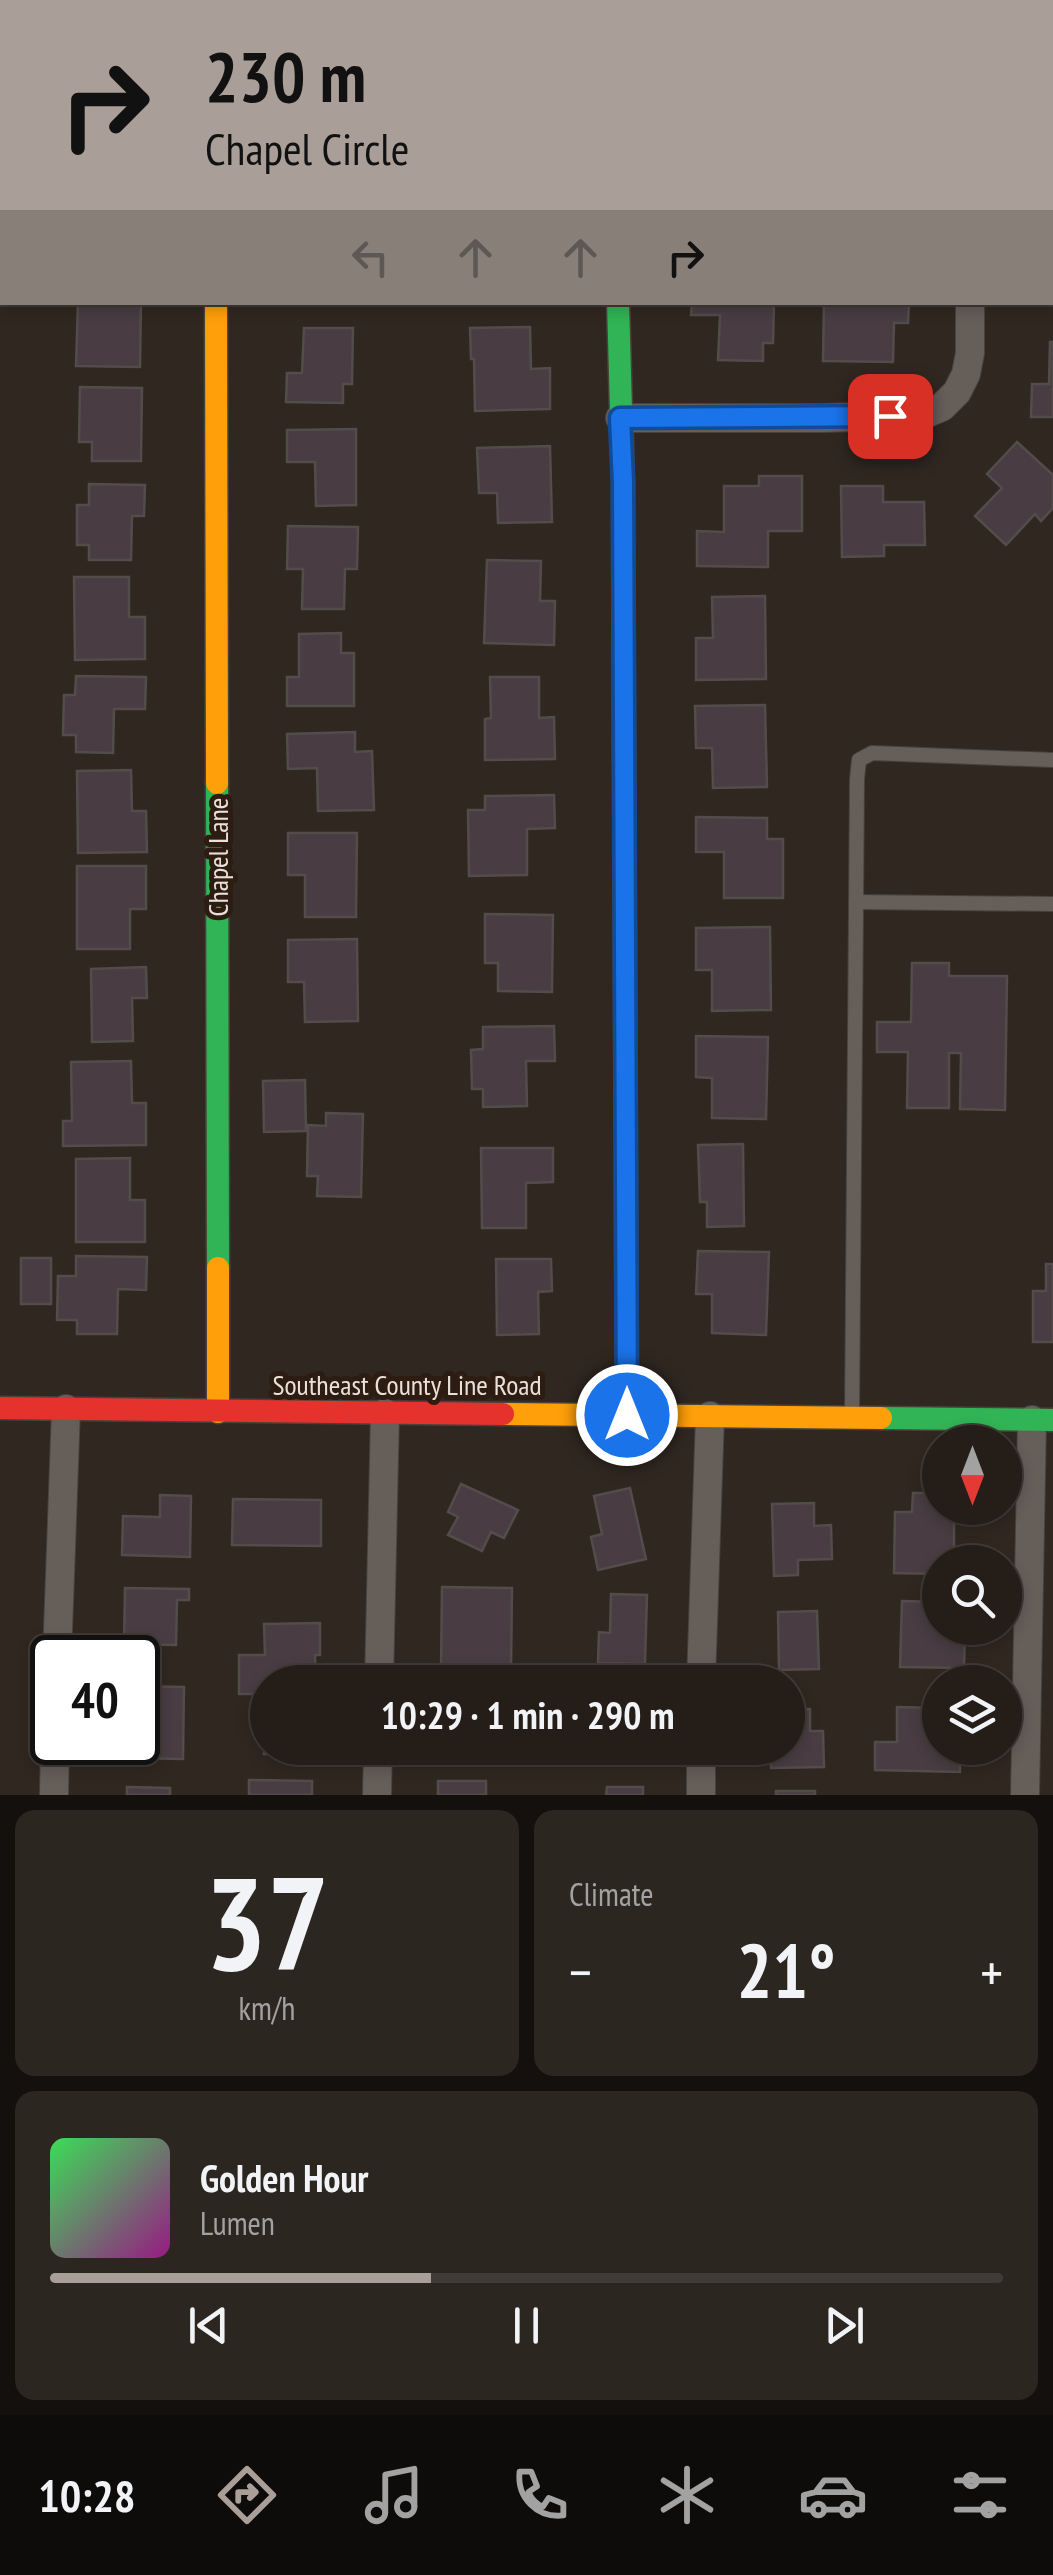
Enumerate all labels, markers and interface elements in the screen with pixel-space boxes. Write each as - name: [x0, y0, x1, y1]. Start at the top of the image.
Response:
- text: 230 m: [205, 31, 366, 121]
- icon: right: [40, 40, 170, 170]
- text: Chapel Circle: [205, 119, 409, 177]
- icon: left: [343, 230, 398, 285]
- icon: ahead: [448, 230, 503, 285]
- icon: ahead: [553, 230, 608, 285]
- icon: right: [658, 230, 713, 285]
- pin: [848, 374, 933, 459]
- icon: arrive: [863, 389, 918, 444]
- street label: Chapel Lane: [199, 798, 236, 916]
- position arrow: [575, 1363, 679, 1467]
- street label: Southeast County Line Road: [272, 1366, 542, 1403]
- north arrow: [922, 1425, 1022, 1525]
- map controls: [922, 1425, 1022, 1765]
- button: search: [922, 1545, 1022, 1645]
- speed limit sign: 40: [30, 1635, 160, 1765]
- button: layers: [922, 1665, 1022, 1765]
- text: 10:29 · 1 min · 290 m: [381, 1690, 674, 1739]
- text: 37: [205, 1838, 329, 2006]
- text: Climate: [569, 1873, 653, 1915]
- text: 21°: [736, 1922, 836, 2019]
- text: −: [569, 1936, 592, 2007]
- text: +: [980, 1936, 1003, 2007]
- text: km/h: [239, 1987, 295, 2029]
- text: Golden Hour: [200, 2153, 369, 2202]
- text: Lumen: [200, 2202, 275, 2244]
- icon: previous: [181, 2298, 236, 2353]
- icon: pause: [499, 2298, 554, 2353]
- icon: next: [817, 2298, 872, 2353]
- icon: directions: [212, 2460, 282, 2530]
- icon: music: [359, 2460, 429, 2530]
- icon: phone: [505, 2460, 575, 2530]
- icon: climate: [652, 2460, 722, 2530]
- icon: car: [798, 2460, 868, 2530]
- icon: filters: [945, 2460, 1015, 2530]
- text: 10:28: [38, 2466, 136, 2524]

